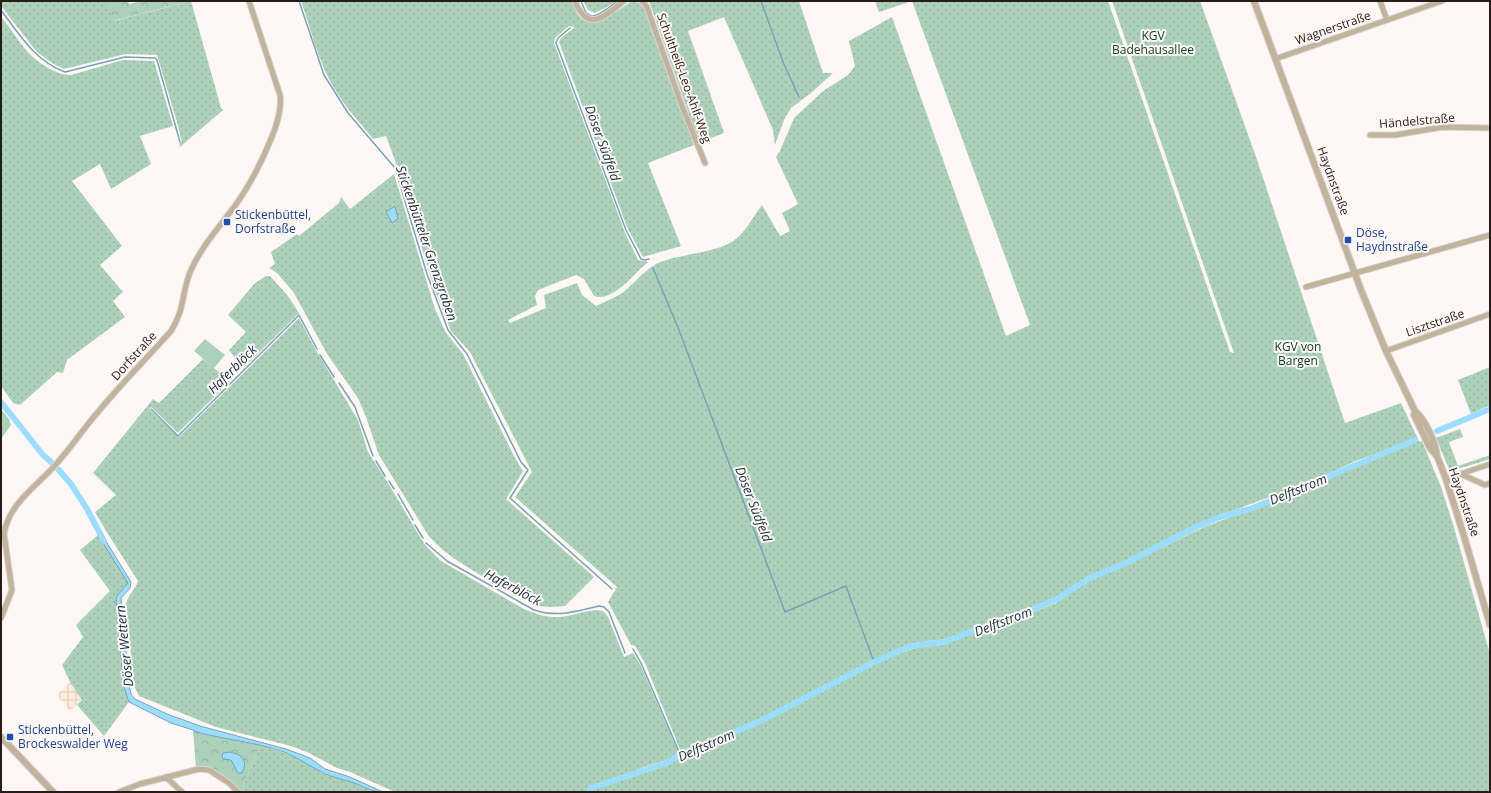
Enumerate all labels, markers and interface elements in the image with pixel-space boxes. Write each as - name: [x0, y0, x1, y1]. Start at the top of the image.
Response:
- street label: Wagnerstraße: [1293, 7, 1373, 48]
- street label: Schultheiß-Leo-Ahlf-Weg: [653, 11, 716, 146]
- park label: KGV Badehausallee: [1112, 27, 1194, 58]
- water label: Döser Südfeld: [581, 103, 625, 184]
- street label: Händelstraße: [1378, 109, 1456, 132]
- street label: Haydnstraße: [1313, 144, 1354, 218]
- water label: Stickenbütteler Grenzgraben: [392, 163, 462, 323]
- place label: Stickenbüttel, Dorfstraße: [235, 206, 311, 237]
- marker: Stickenbüttel, Dorfstraße: [222, 217, 232, 227]
- place label: Döse, Haydnstraße: [1356, 224, 1428, 255]
- marker: Döse, Haydnstraße: [1343, 235, 1353, 245]
- street label: Lisztstraße: [1403, 305, 1467, 340]
- street label: Dorfstraße: [107, 327, 160, 384]
- park label: KGV von Bargen: [1275, 338, 1321, 369]
- water label: Haferblöck: [204, 340, 261, 397]
- water label: Döser Südfeld: [731, 464, 777, 545]
- street label: Haydnstraße: [1445, 465, 1484, 539]
- water label: Delftstrom: [1267, 469, 1329, 509]
- water label: Haferblöck: [481, 564, 545, 610]
- water label: Delftstrom: [972, 602, 1034, 640]
- water label: Döser Wettern: [111, 604, 137, 688]
- place label: Stickenbüttel, Brockeswalder Weg: [18, 721, 128, 752]
- water label: Delftstrom: [675, 724, 737, 766]
- marker: Stickenbüttel, Brockeswalder Weg: [5, 732, 15, 742]

